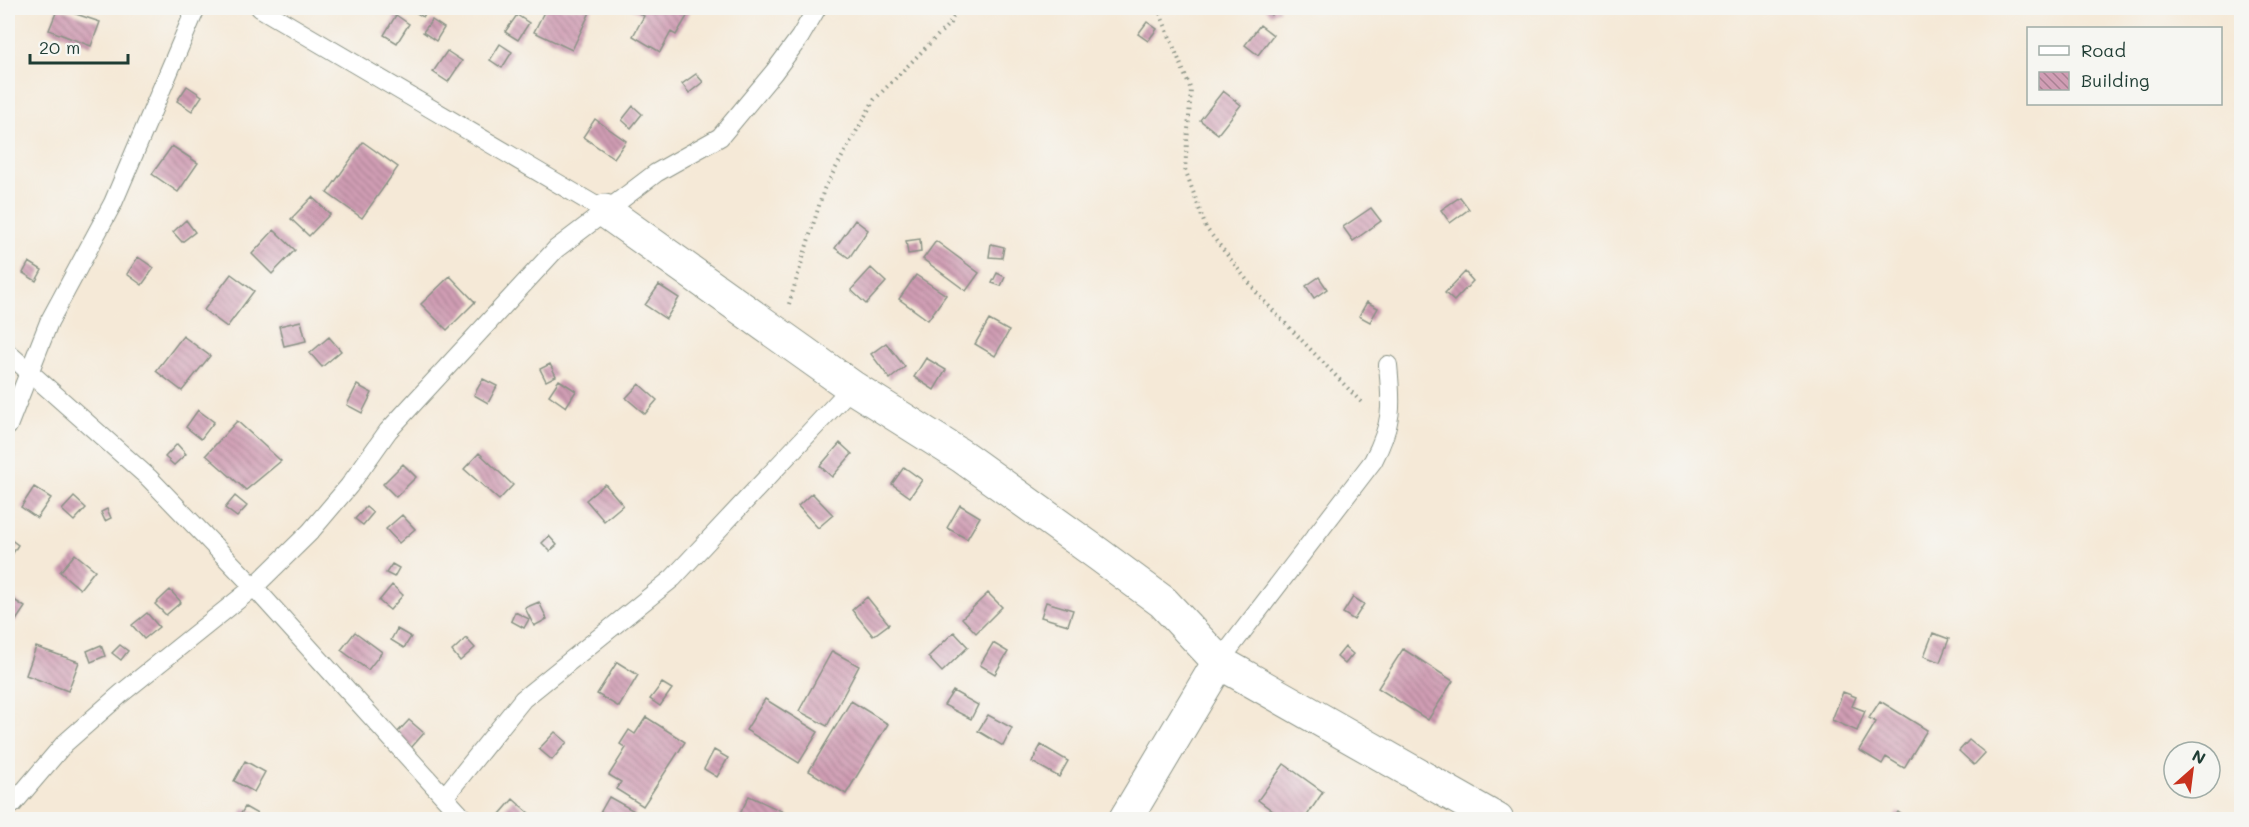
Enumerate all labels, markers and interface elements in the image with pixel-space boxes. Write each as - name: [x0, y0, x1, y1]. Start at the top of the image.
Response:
- scale bar: [30, 27, 128, 65]
- legend: [2027, 27, 2222, 105]
- text: 20 m: [39, 35, 80, 59]
- text: Road: [2081, 38, 2126, 62]
- text: Building: [2081, 68, 2149, 92]
- north arrow: [2162, 740, 2222, 800]
- text: N: [2189, 744, 2210, 768]

